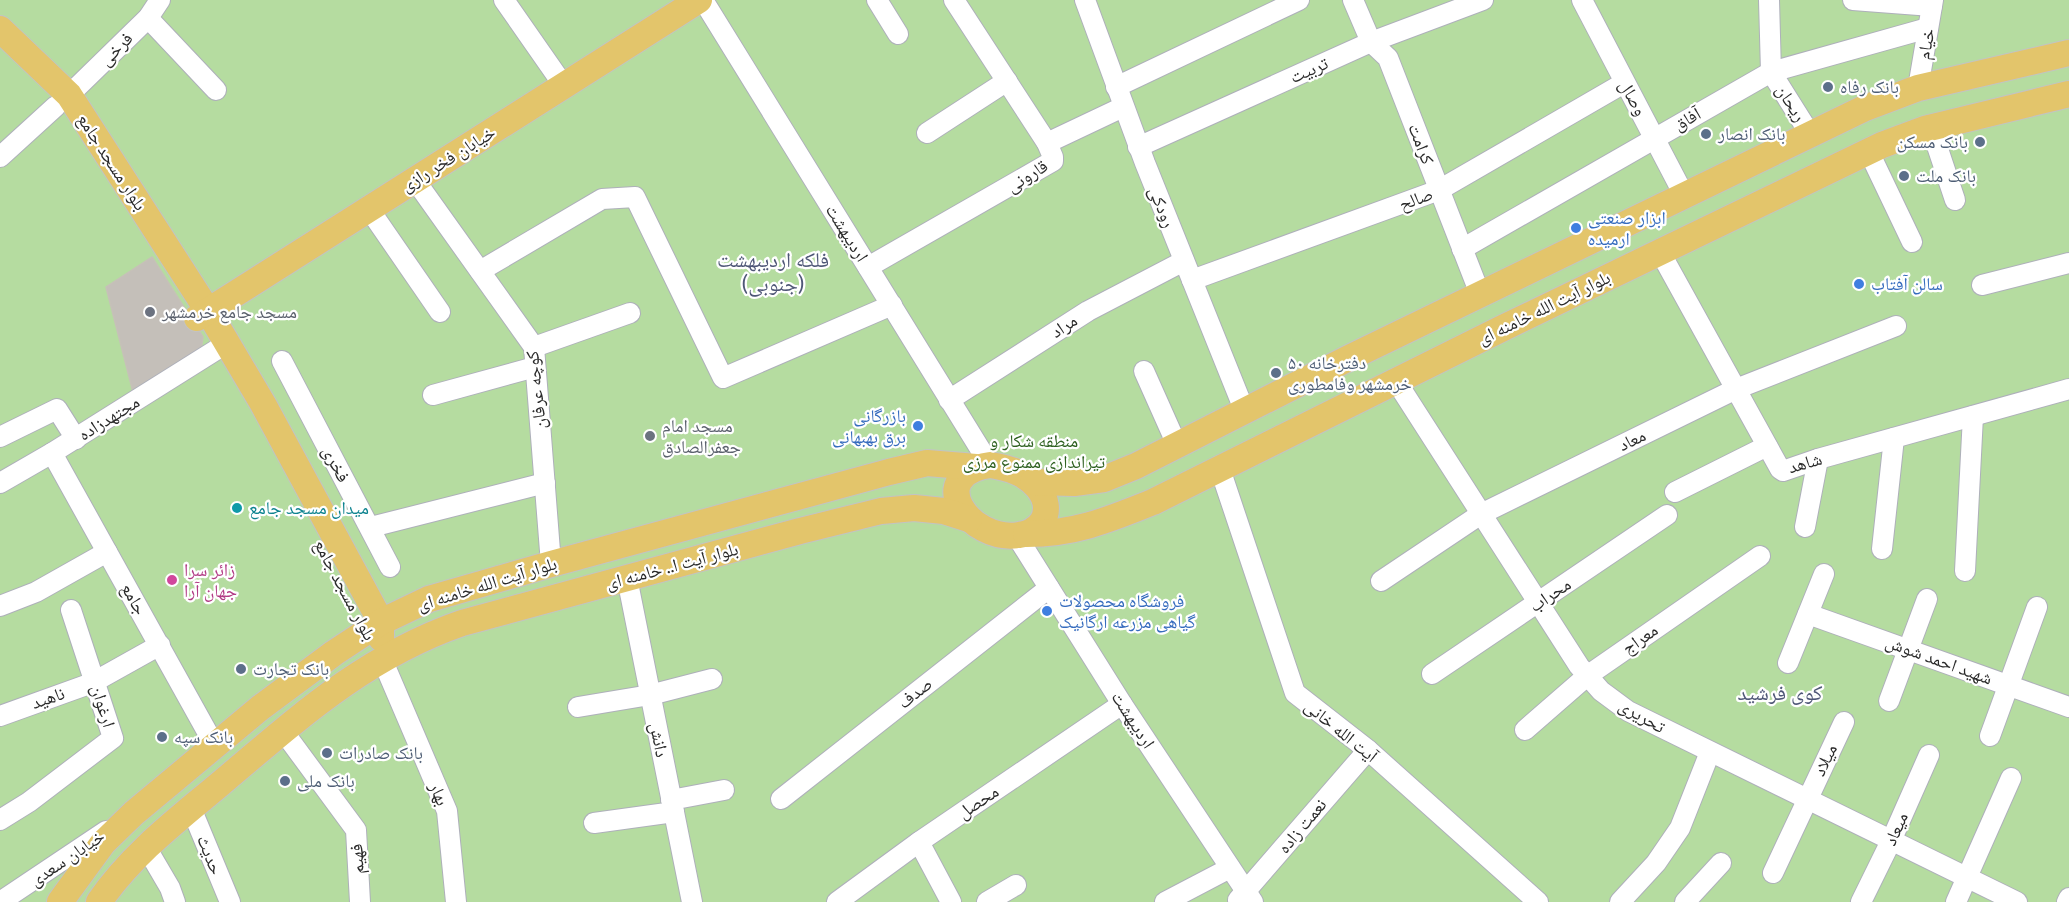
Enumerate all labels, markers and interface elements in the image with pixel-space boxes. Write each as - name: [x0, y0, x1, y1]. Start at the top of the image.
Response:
- street label: خیام: [1912, 27, 1941, 61]
- street label: فرخی: [95, 28, 137, 70]
- street label: تربیت: [1286, 52, 1332, 88]
- street label: وصال: [1614, 76, 1652, 120]
- place label: بانک رفاه: [1840, 76, 1899, 98]
- street label: ریحان: [1771, 80, 1811, 126]
- marker: بانک رفاه: [1821, 80, 1835, 94]
- street label: آفاق: [1669, 102, 1705, 135]
- street label: بلوار مسجد جامع: [72, 109, 151, 215]
- street label: کرامت: [1403, 120, 1439, 168]
- street label: خیابان فخر رازی: [397, 121, 499, 197]
- place label: بانک انصار: [1717, 123, 1785, 145]
- marker: بانک انصار: [1699, 127, 1713, 141]
- place label: بانک مسکن: [1896, 131, 1968, 153]
- marker: بانک مسکن: [1973, 135, 1987, 149]
- street label: قارونی: [1002, 155, 1052, 197]
- place label: بانک ملت: [1916, 165, 1976, 187]
- marker: بانک ملت: [1897, 169, 1911, 183]
- street label: رودکی: [1144, 183, 1180, 231]
- street label: صالح: [1396, 183, 1436, 216]
- street label: اردیبهشت: [821, 200, 873, 266]
- place label: ابزار صنعتی ارمیده: [1588, 207, 1666, 250]
- marker: ابزار صنعتی ارمیده: [1569, 221, 1583, 235]
- district label: فلکه اردیبهشت (جنوبی): [717, 247, 829, 297]
- street label: بلوار آیت الله خامنه ای: [1474, 266, 1614, 350]
- place label: سالن آفتاب: [1871, 273, 1943, 295]
- marker: سالن آفتاب: [1852, 277, 1866, 291]
- place label: مسجد جامع خرمشهر: [161, 301, 297, 324]
- marker: مسجد جامع خرمشهر: [143, 305, 157, 319]
- street label: مراد: [1047, 309, 1081, 343]
- street label: کوچه عرفان: [521, 349, 551, 430]
- place label: دفترخانه ۵۰ خرمشهر وفامطوری: [1288, 352, 1412, 395]
- marker: دفترخانه ۵۰ خرمشهر وفامطوری: [1269, 366, 1283, 380]
- street label: مجتهدزاده: [74, 391, 144, 445]
- place label: بازرگانی برق بهبهانی: [832, 405, 906, 448]
- place label: مسجد امام جعفرالصادق: [662, 415, 741, 458]
- marker: بازرگانی برق بهبهانی: [911, 419, 925, 433]
- street label: معاد: [1615, 424, 1649, 456]
- marker: مسجد امام جعفرالصادق: [643, 429, 657, 443]
- park label: منطقه شکار و تیراندازی ممنوع مرزی: [963, 430, 1105, 473]
- street label: فخری: [317, 442, 355, 486]
- street label: شاهد: [1786, 448, 1824, 478]
- place label: میدان مسجد جامع: [249, 497, 369, 520]
- marker: میدان مسجد جامع: [230, 501, 244, 515]
- street label: بلوار مسجد جامع: [308, 536, 381, 645]
- street label: بلوار آیت ا.. خامنه ای: [603, 538, 741, 594]
- street label: بلوار آیت الله خامنه ای: [415, 552, 559, 616]
- place label: زائر سرا جهان آرا: [184, 559, 237, 602]
- marker: زائر سرا جهان آرا: [165, 573, 179, 587]
- street label: محراب: [1525, 573, 1575, 617]
- street label: جامع: [116, 579, 152, 619]
- place label: فروشگاه محصولات گیاهی مزرعه ارگانیک: [1059, 590, 1196, 633]
- marker: فروشگاه محصولات گیاهی مزرعه ارگانیک: [1040, 604, 1054, 618]
- street label: معراج: [1618, 619, 1663, 660]
- street label: شهید احمد شوش: [1882, 630, 1996, 690]
- place label: بانک تجارت: [253, 658, 329, 680]
- marker: بانک تجارت: [234, 662, 248, 676]
- street label: صدف: [893, 673, 937, 713]
- district label: کوی فرشید: [1737, 680, 1823, 706]
- street label: ناهید: [29, 682, 68, 714]
- street label: ارغوان: [86, 682, 120, 730]
- street label: اردیبهشت: [1106, 687, 1160, 753]
- street label: تحریری: [1615, 694, 1669, 738]
- street label: آیت الله خانی: [1300, 695, 1382, 767]
- street label: دانش: [645, 721, 673, 759]
- place label: بانک سپه: [174, 726, 233, 748]
- marker: بانک سپه: [155, 730, 169, 744]
- street label: میلاد: [1808, 740, 1842, 780]
- place label: بانک صادرات: [339, 742, 423, 764]
- marker: بانک صادرات: [320, 746, 334, 760]
- place label: بانک ملی: [297, 770, 355, 792]
- marker: بانک ملی: [278, 774, 292, 788]
- street label: بهار: [424, 778, 454, 809]
- street label: محصل: [953, 780, 1003, 824]
- street label: نعمت زاده: [1273, 794, 1331, 858]
- street label: میعاد: [1879, 809, 1913, 849]
- street label: خیابان سعدی: [25, 825, 109, 891]
- street label: حدیث: [192, 832, 228, 878]
- street label: فهیم: [345, 843, 370, 875]

